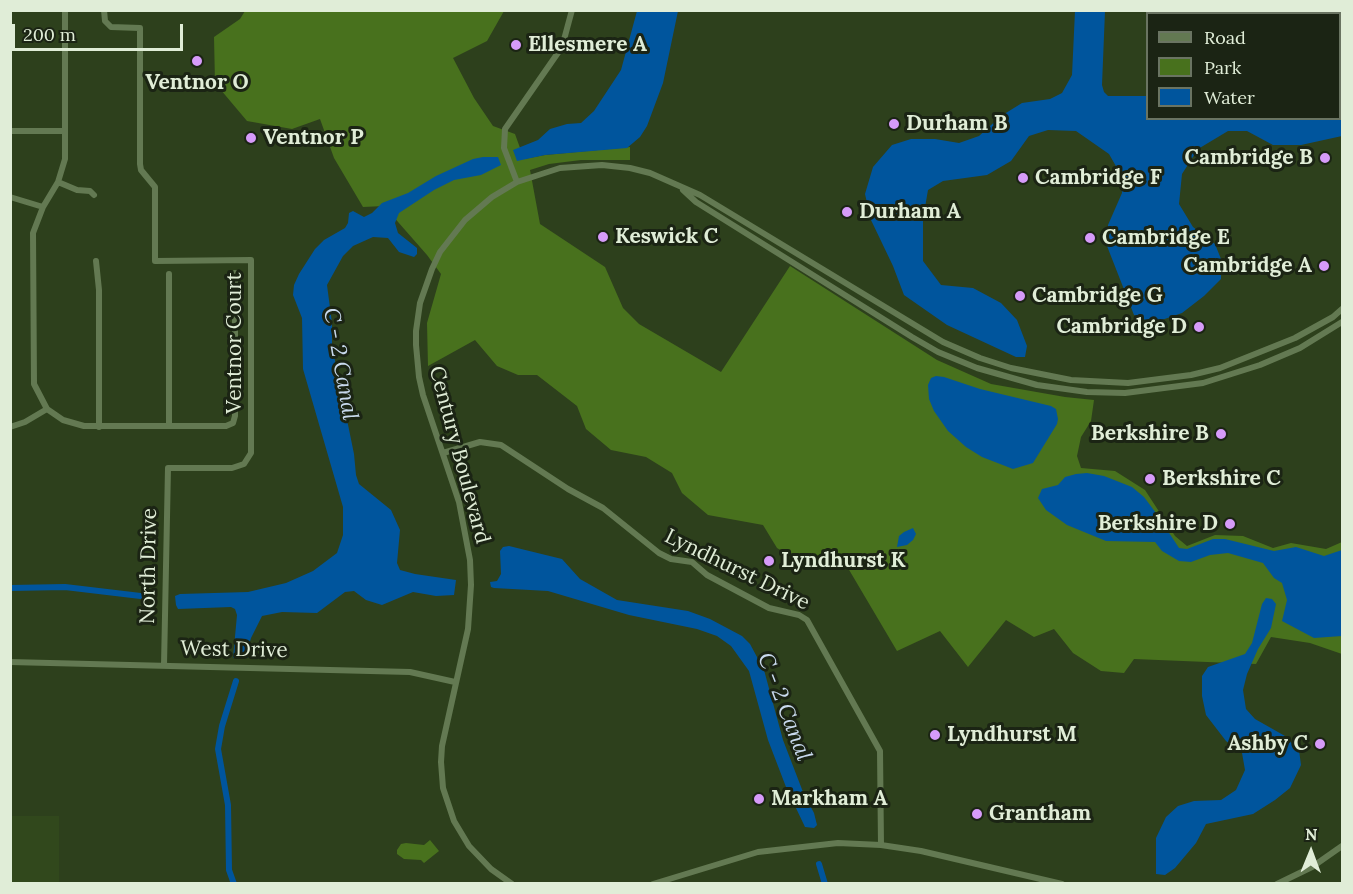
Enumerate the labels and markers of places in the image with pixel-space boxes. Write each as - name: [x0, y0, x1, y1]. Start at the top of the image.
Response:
- place label: Ellesmere A: [528, 32, 647, 58]
- marker: Ellesmere A: [509, 38, 523, 52]
- marker: Ventnor O: [190, 54, 204, 68]
- place label: Ventnor O: [145, 70, 249, 96]
- place label: Durham B: [906, 111, 1008, 137]
- marker: Durham B: [887, 117, 901, 131]
- place label: Ventnor P: [263, 125, 364, 151]
- marker: Ventnor P: [244, 131, 258, 145]
- place label: Cambridge B: [1184, 145, 1313, 171]
- marker: Cambridge B: [1318, 151, 1332, 165]
- place label: Cambridge F: [1035, 165, 1162, 191]
- marker: Cambridge F: [1016, 171, 1030, 185]
- place label: Durham A: [859, 199, 961, 225]
- marker: Durham A: [840, 205, 854, 219]
- place label: Keswick C: [615, 224, 718, 250]
- place label: Cambridge E: [1102, 225, 1230, 251]
- marker: Keswick C: [596, 230, 610, 244]
- marker: Cambridge E: [1083, 231, 1097, 245]
- place label: Cambridge A: [1183, 253, 1312, 279]
- marker: Cambridge A: [1317, 259, 1331, 273]
- place label: Cambridge G: [1032, 283, 1162, 309]
- marker: Cambridge G: [1013, 289, 1027, 303]
- place label: Cambridge D: [1056, 314, 1187, 340]
- marker: Cambridge D: [1192, 320, 1206, 334]
- place label: Berkshire B: [1091, 421, 1209, 447]
- marker: Berkshire B: [1214, 427, 1228, 441]
- place label: Berkshire C: [1162, 466, 1281, 492]
- marker: Berkshire C: [1143, 472, 1157, 486]
- place label: Berkshire D: [1098, 511, 1218, 537]
- marker: Berkshire D: [1223, 517, 1237, 531]
- place label: Lyndhurst K: [781, 548, 905, 574]
- marker: Lyndhurst K: [762, 554, 776, 568]
- place label: Lyndhurst M: [947, 722, 1077, 748]
- marker: Lyndhurst M: [928, 728, 942, 742]
- place label: Ashby C: [1227, 731, 1308, 757]
- marker: Ashby C: [1313, 737, 1327, 751]
- place label: Markham A: [771, 786, 888, 812]
- marker: Markham A: [752, 792, 766, 806]
- place label: Grantham: [989, 801, 1091, 827]
- marker: Grantham: [970, 807, 984, 821]

